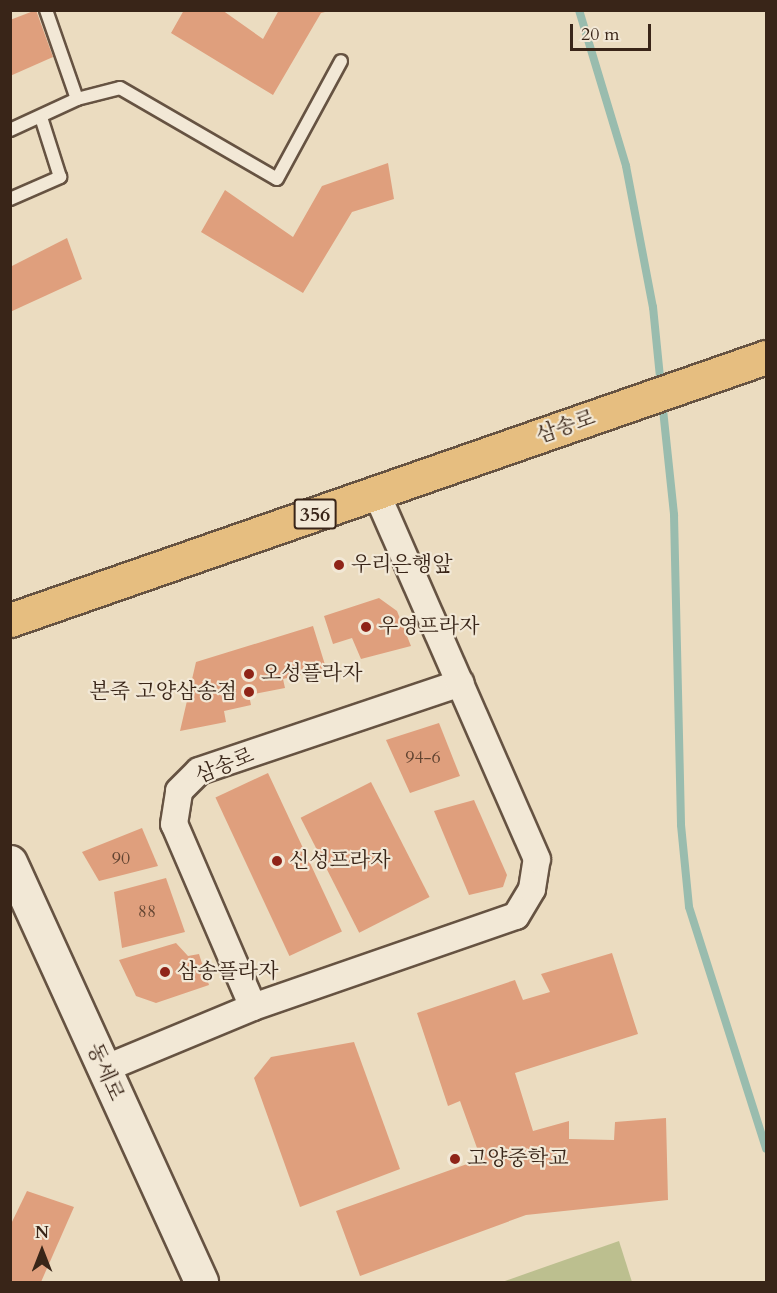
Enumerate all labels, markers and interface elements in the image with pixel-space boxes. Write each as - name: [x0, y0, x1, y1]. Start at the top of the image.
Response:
- scale bar: [573, 12, 654, 50]
- text: 20 m: [581, 22, 620, 47]
- street label: 삼송로: [533, 405, 599, 449]
- road number: 356: [292, 497, 338, 531]
- place label: 우리은행앞: [351, 552, 452, 578]
- marker: 우리은행앞: [332, 558, 346, 572]
- place label: 우영프라자: [378, 614, 479, 640]
- marker: 우영프라자: [359, 620, 373, 634]
- place label: 오성플라자: [261, 661, 362, 687]
- marker: 오성플라자: [242, 667, 256, 681]
- place label: 본죽 고양삼송점: [89, 679, 237, 705]
- marker: 본죽 고양삼송점: [242, 685, 256, 699]
- street label: 삼송로: [192, 743, 258, 789]
- house number: 94-6: [405, 747, 441, 769]
- house number: 90: [112, 848, 130, 870]
- place label: 신성프라자: [289, 848, 390, 874]
- marker: 신성프라자: [270, 854, 284, 868]
- house number: 88: [138, 901, 156, 923]
- place label: 삼송플라자: [177, 959, 278, 985]
- marker: 삼송플라자: [158, 965, 172, 979]
- street label: 동세로: [81, 1039, 129, 1105]
- place label: 고양중학교: [467, 1146, 568, 1172]
- marker: 고양중학교: [448, 1152, 462, 1166]
- north arrow: [12, 1221, 72, 1281]
- text: N: [35, 1222, 49, 1244]

